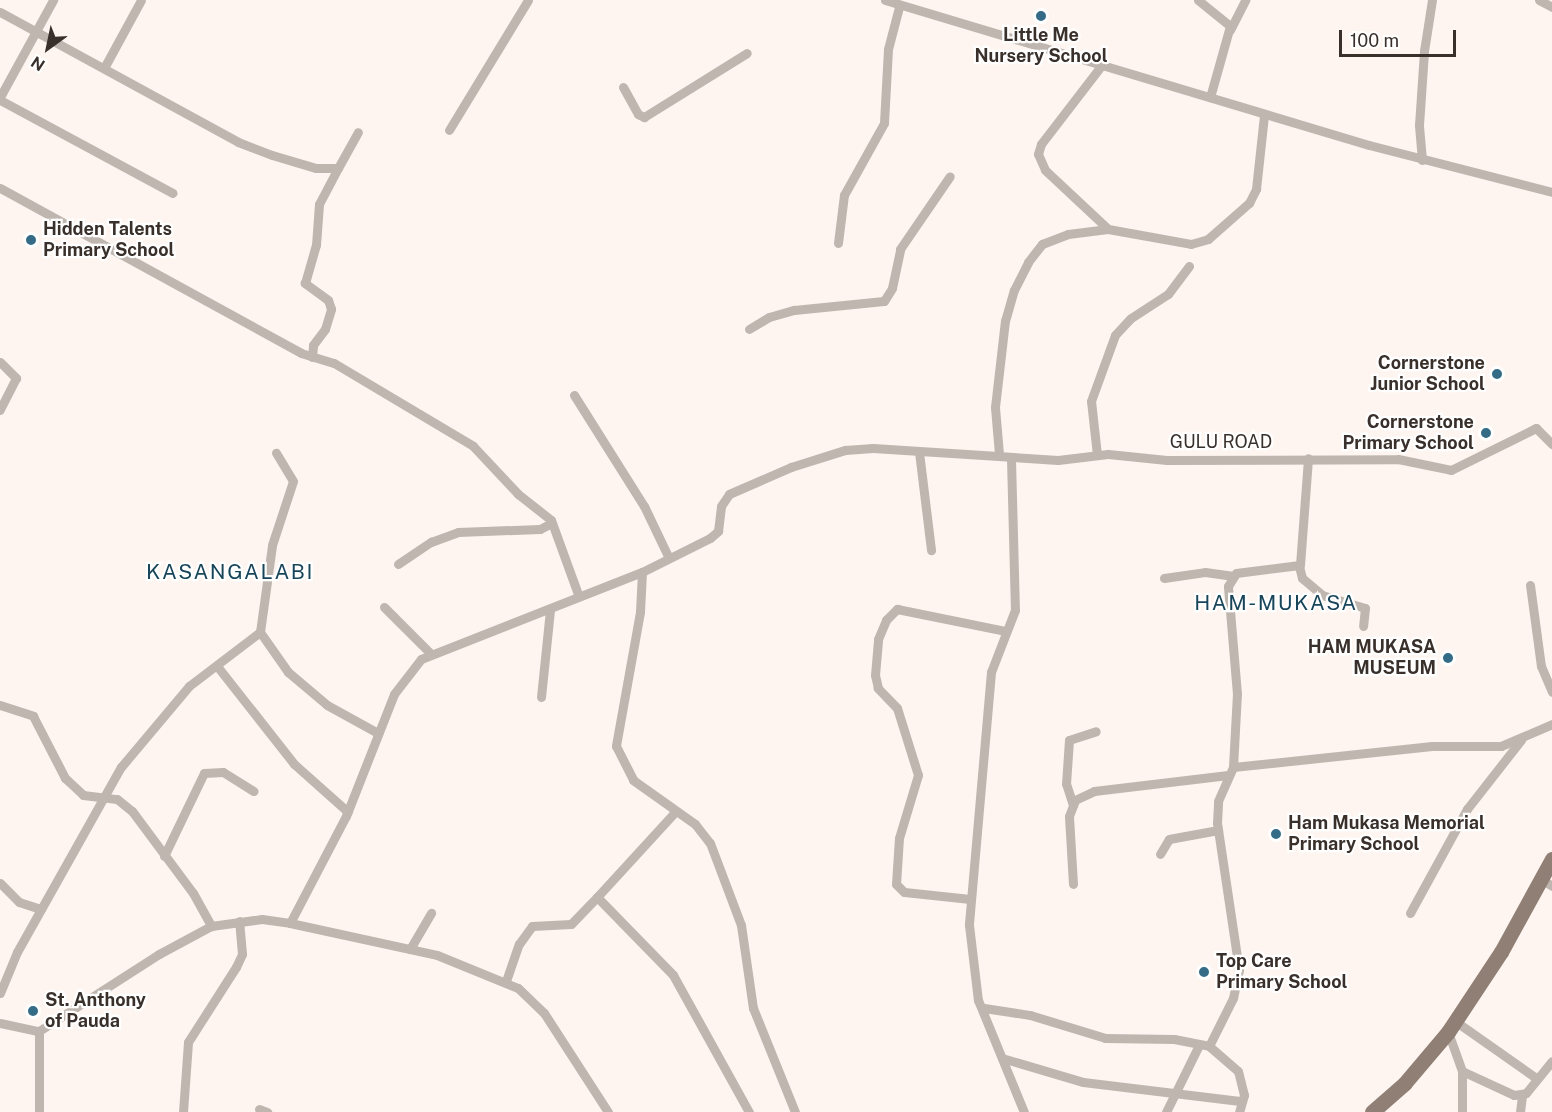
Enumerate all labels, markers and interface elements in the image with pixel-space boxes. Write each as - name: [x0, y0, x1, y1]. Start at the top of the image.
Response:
- marker: Little Me Nursery School: [1034, 9, 1048, 23]
- north arrow: [18, 18, 78, 78]
- scale bar: [1342, 18, 1459, 56]
- place label: Little Me Nursery School: [974, 25, 1108, 68]
- text: 100 m: [1350, 30, 1399, 51]
- text: N: [28, 52, 48, 75]
- place label: Hidden Talents Primary School: [43, 219, 175, 262]
- marker: Hidden Talents Primary School: [24, 233, 38, 247]
- place label: Cornerstone Junior School: [1370, 353, 1485, 395]
- marker: Cornerstone Junior School: [1490, 367, 1504, 381]
- place label: Cornerstone Primary School: [1342, 412, 1474, 454]
- marker: Cornerstone Primary School: [1479, 426, 1493, 440]
- street label: GULU ROAD: [1170, 431, 1272, 453]
- district label: KASANGALABI: [146, 559, 314, 585]
- district label: HAM-MUKASA: [1194, 590, 1358, 616]
- place label: HAM MUKASA MUSEUM: [1308, 637, 1436, 680]
- marker: HAM MUKASA MUSEUM: [1441, 651, 1455, 665]
- place label: Ham Mukasa Memorial Primary School: [1288, 813, 1485, 856]
- marker: Ham Mukasa Memorial Primary School: [1269, 827, 1283, 841]
- place label: Top Care Primary School: [1216, 951, 1348, 994]
- marker: Top Care Primary School: [1197, 965, 1211, 979]
- place label: St. Anthony of Pauda: [45, 990, 146, 1032]
- marker: St. Anthony of Pauda: [26, 1004, 40, 1018]

